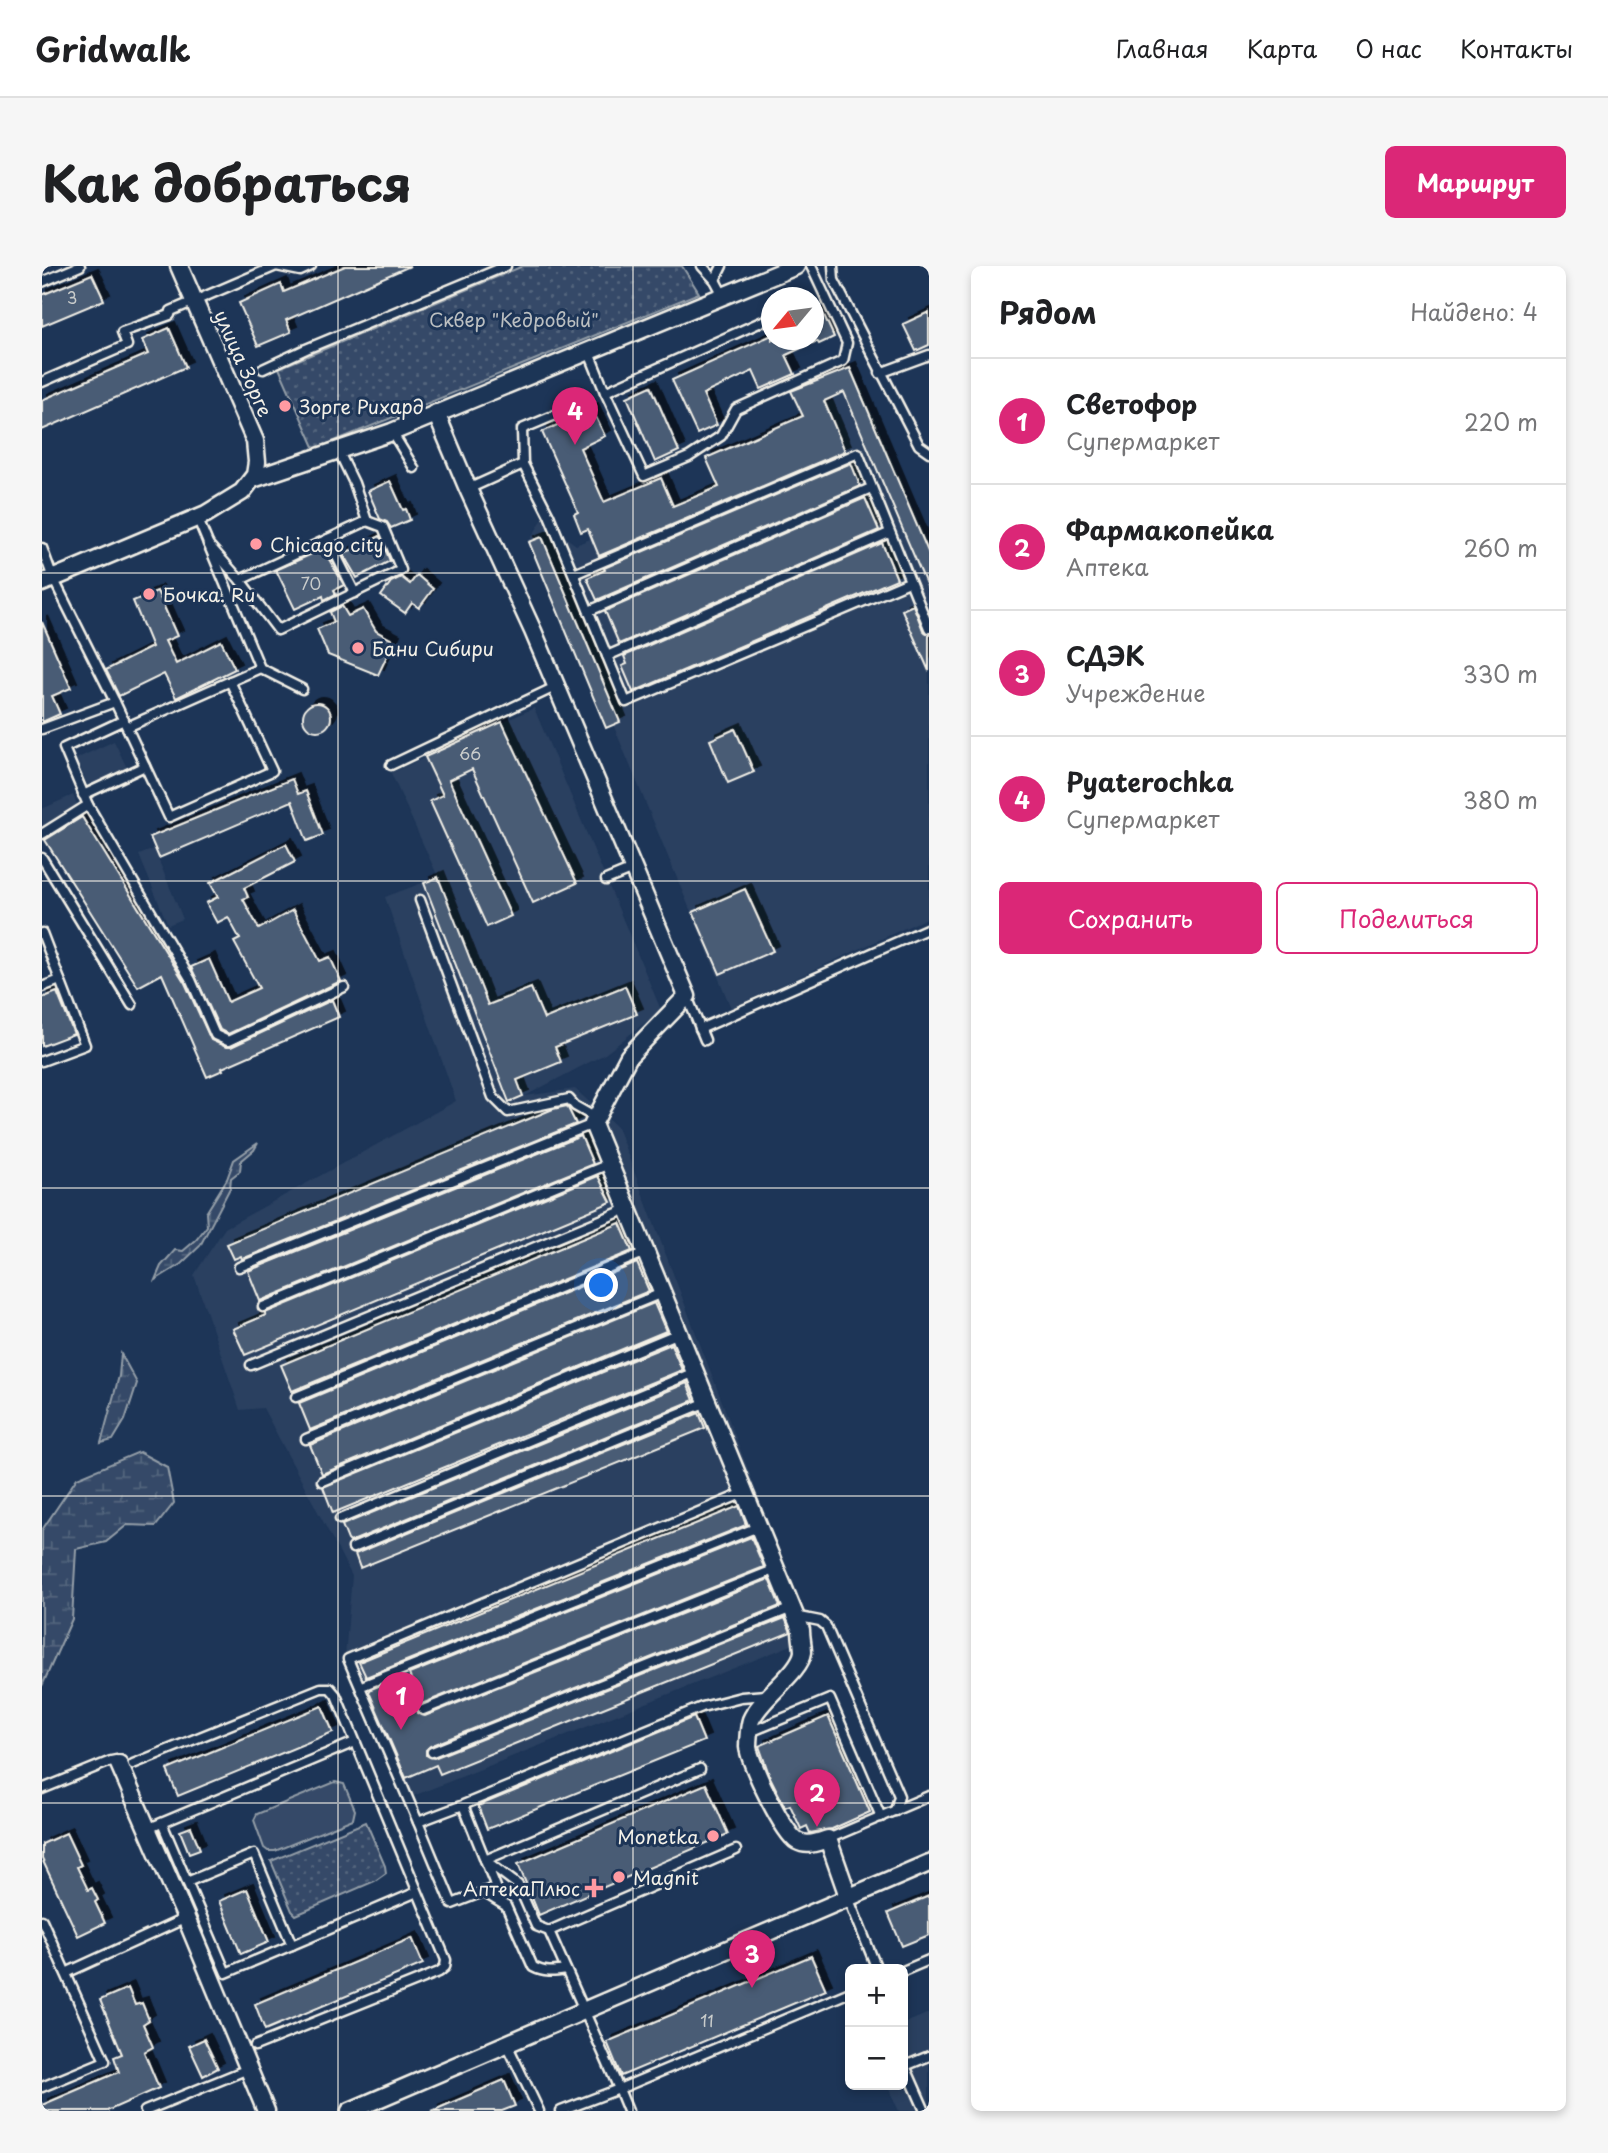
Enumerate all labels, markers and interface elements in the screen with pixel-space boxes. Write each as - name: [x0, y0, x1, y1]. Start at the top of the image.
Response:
- text: Gridwalk: [35, 23, 191, 73]
- text: Главная: [1116, 30, 1209, 66]
- text: Карта: [1247, 30, 1317, 66]
- text: О нас: [1355, 30, 1422, 66]
- text: Контакты: [1460, 30, 1573, 66]
- text: Как добраться: [42, 145, 412, 219]
- button: Маршрут: [1385, 146, 1566, 218]
- house number: 3: [67, 285, 77, 309]
- north arrow: [761, 287, 824, 350]
- text: Рядом: [999, 289, 1097, 334]
- text: Найдено: 4: [1410, 294, 1538, 329]
- street label: улица Зорге: [208, 305, 280, 421]
- park label: Сквер "Кедровый": [429, 305, 599, 333]
- text: Светофор: [1066, 384, 1197, 423]
- pin: 4: [552, 387, 598, 445]
- place label: Зорге Рихард: [299, 392, 424, 420]
- marker: Зорге Рихард: [277, 398, 293, 414]
- text: 1: [1017, 404, 1028, 439]
- text: 220 m: [1464, 404, 1538, 439]
- text: Супермаркет: [1066, 423, 1220, 458]
- text: Фармакопейка: [1066, 510, 1274, 549]
- place label: Chicago city: [270, 530, 384, 558]
- text: 2: [1014, 530, 1030, 565]
- text: 260 m: [1463, 530, 1538, 565]
- marker: Chicago city: [248, 536, 264, 552]
- text: Аптека: [1066, 549, 1148, 584]
- house number: 70: [301, 571, 321, 595]
- place label: Бочка. Ru: [163, 580, 255, 608]
- marker: Бочка. Ru: [141, 586, 157, 602]
- place label: Бани Сибири: [372, 634, 494, 662]
- text: СДЭК: [1066, 636, 1145, 675]
- marker: Бани Сибири: [350, 640, 366, 656]
- text: 3: [1014, 656, 1030, 691]
- text: 330 m: [1462, 656, 1538, 691]
- text: Учреждение: [1066, 675, 1206, 710]
- house number: 66: [459, 741, 481, 765]
- text: Pyaterochka: [1066, 762, 1234, 801]
- text: 4: [1014, 782, 1030, 817]
- text: 380 m: [1463, 782, 1538, 817]
- text: Супермаркет: [1066, 801, 1220, 836]
- button: Сохранить: [999, 882, 1262, 954]
- button: Поделиться: [1276, 882, 1538, 954]
- your location: [584, 1268, 618, 1302]
- pin: 1: [378, 1672, 424, 1730]
- pin: 2: [794, 1769, 840, 1827]
- place label: Monetka: [617, 1822, 699, 1850]
- marker: Monetka: [705, 1828, 721, 1844]
- place label: Magnit: [633, 1863, 699, 1891]
- marker: Magnit: [611, 1869, 627, 1885]
- place label: АптекаПлюс: [463, 1874, 580, 1902]
- marker: АптекаПлюс: [586, 1880, 602, 1896]
- pin: 3: [729, 1930, 775, 1988]
- map controls: [845, 1964, 908, 2090]
- button: +: [845, 1964, 908, 2027]
- house number: 11: [700, 2008, 714, 2032]
- button: −: [845, 2027, 908, 2090]

